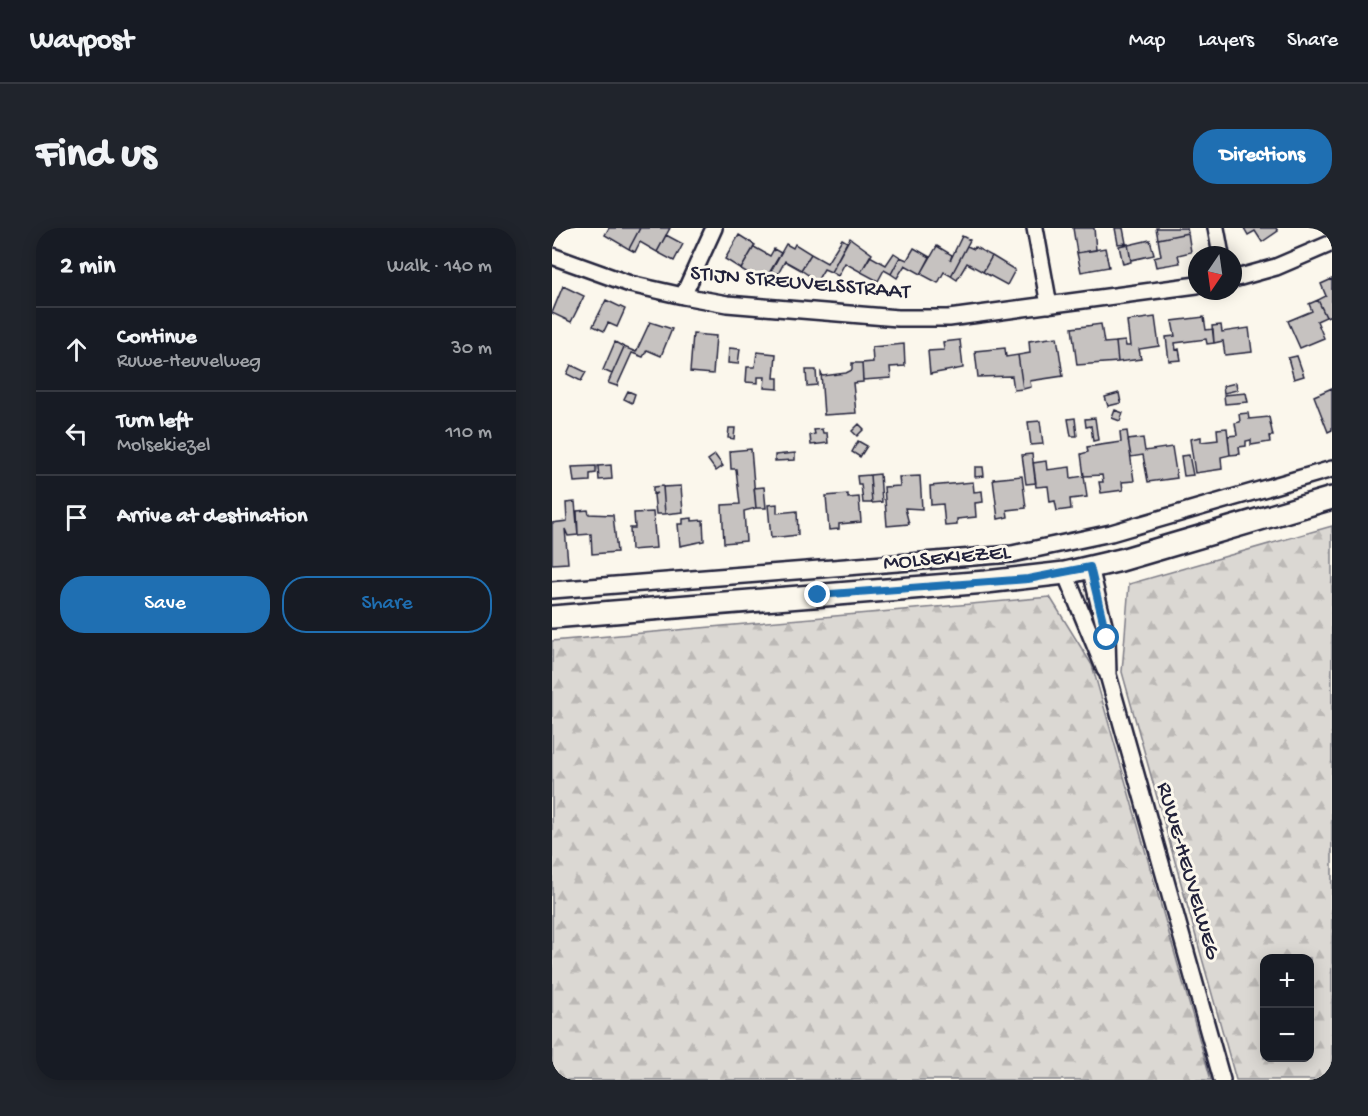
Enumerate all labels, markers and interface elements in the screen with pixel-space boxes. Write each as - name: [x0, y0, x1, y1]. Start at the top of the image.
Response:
- text: Waypost: [30, 25, 133, 58]
- text: Map: [1129, 29, 1165, 54]
- text: Layers: [1198, 29, 1254, 54]
- text: Share: [1287, 29, 1338, 54]
- button: Directions: [1193, 129, 1332, 184]
- text: Find us: [36, 132, 156, 181]
- north arrow: [1188, 246, 1242, 300]
- text: 2 min: [60, 252, 115, 283]
- text: Walk · 140 m: [387, 256, 492, 279]
- street label: STIJN STREUVELSSTRAAT: [689, 261, 913, 307]
- text: Continue: [117, 325, 197, 351]
- icon: ahead: [60, 333, 93, 366]
- text: 30 m: [451, 338, 492, 361]
- text: Ruwe-Heuvelweg: [117, 351, 261, 374]
- text: Turn left: [117, 409, 191, 435]
- icon: left: [60, 417, 93, 450]
- text: 110 m: [446, 422, 492, 445]
- text: Molsekiezel: [117, 435, 210, 458]
- icon: arrive: [60, 501, 93, 534]
- text: Arrive at destination: [117, 504, 307, 530]
- street label: MOLSEKIEZEL: [882, 540, 1013, 578]
- button: Save: [60, 576, 270, 633]
- button: Share: [282, 576, 492, 633]
- route end: [804, 581, 830, 607]
- route start: [1093, 624, 1119, 650]
- street label: RUWE-HEUVELWEG: [1149, 780, 1225, 964]
- map controls: [1260, 954, 1314, 1062]
- button: +: [1260, 954, 1314, 1008]
- button: −: [1260, 1008, 1314, 1062]

